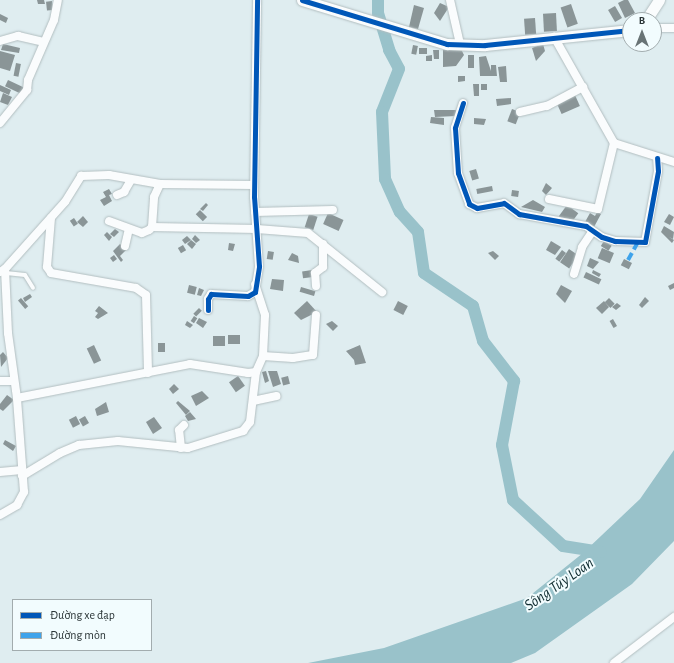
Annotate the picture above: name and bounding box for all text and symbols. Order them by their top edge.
north arrow [622,12,662,52]
text: B [639,15,645,26]
water label: Sông Túy Loan [521,553,597,615]
legend [12,599,152,651]
text: Đường xe đạp [50,609,115,621]
text: Đường mòn [50,629,106,641]

